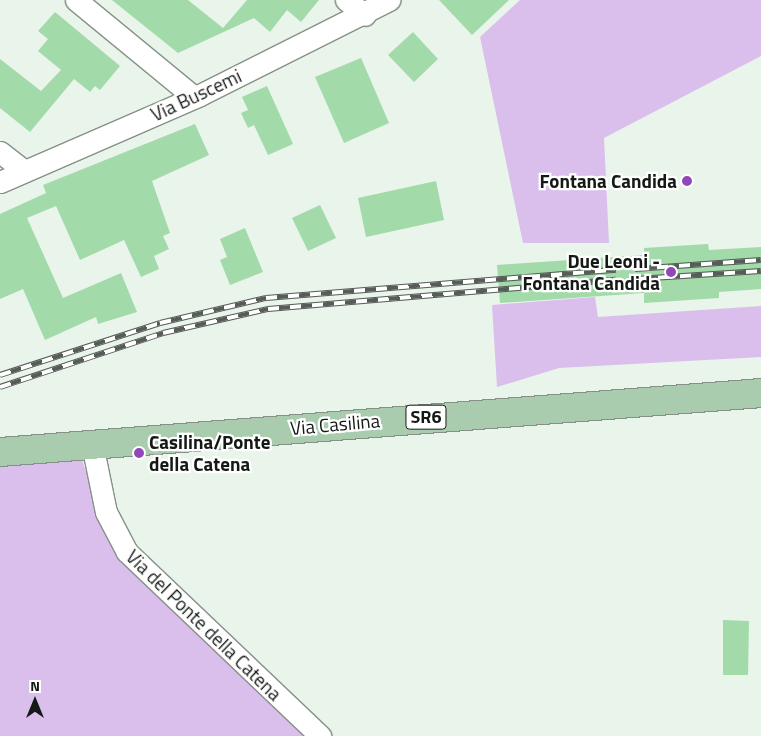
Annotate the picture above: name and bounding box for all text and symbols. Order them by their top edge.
street label: Via Buscemi [147,64,245,126]
place label: Fontana Candida [540,170,677,192]
marker: Fontana Candida [681,175,693,187]
place label: Due Leoni - Fontana Candida [523,250,660,294]
marker: Due Leoni - Fontana Candida [664,265,678,279]
road number: SR6 [405,402,447,432]
street label: Via Casilina [289,409,381,439]
place label: Casilina/Ponte della Catena [149,431,270,475]
marker: Casilina/Ponte della Catena [133,447,145,459]
street label: Via del Ponte della Catena [122,545,286,705]
text: N [30,675,40,696]
north arrow [10,676,60,726]

